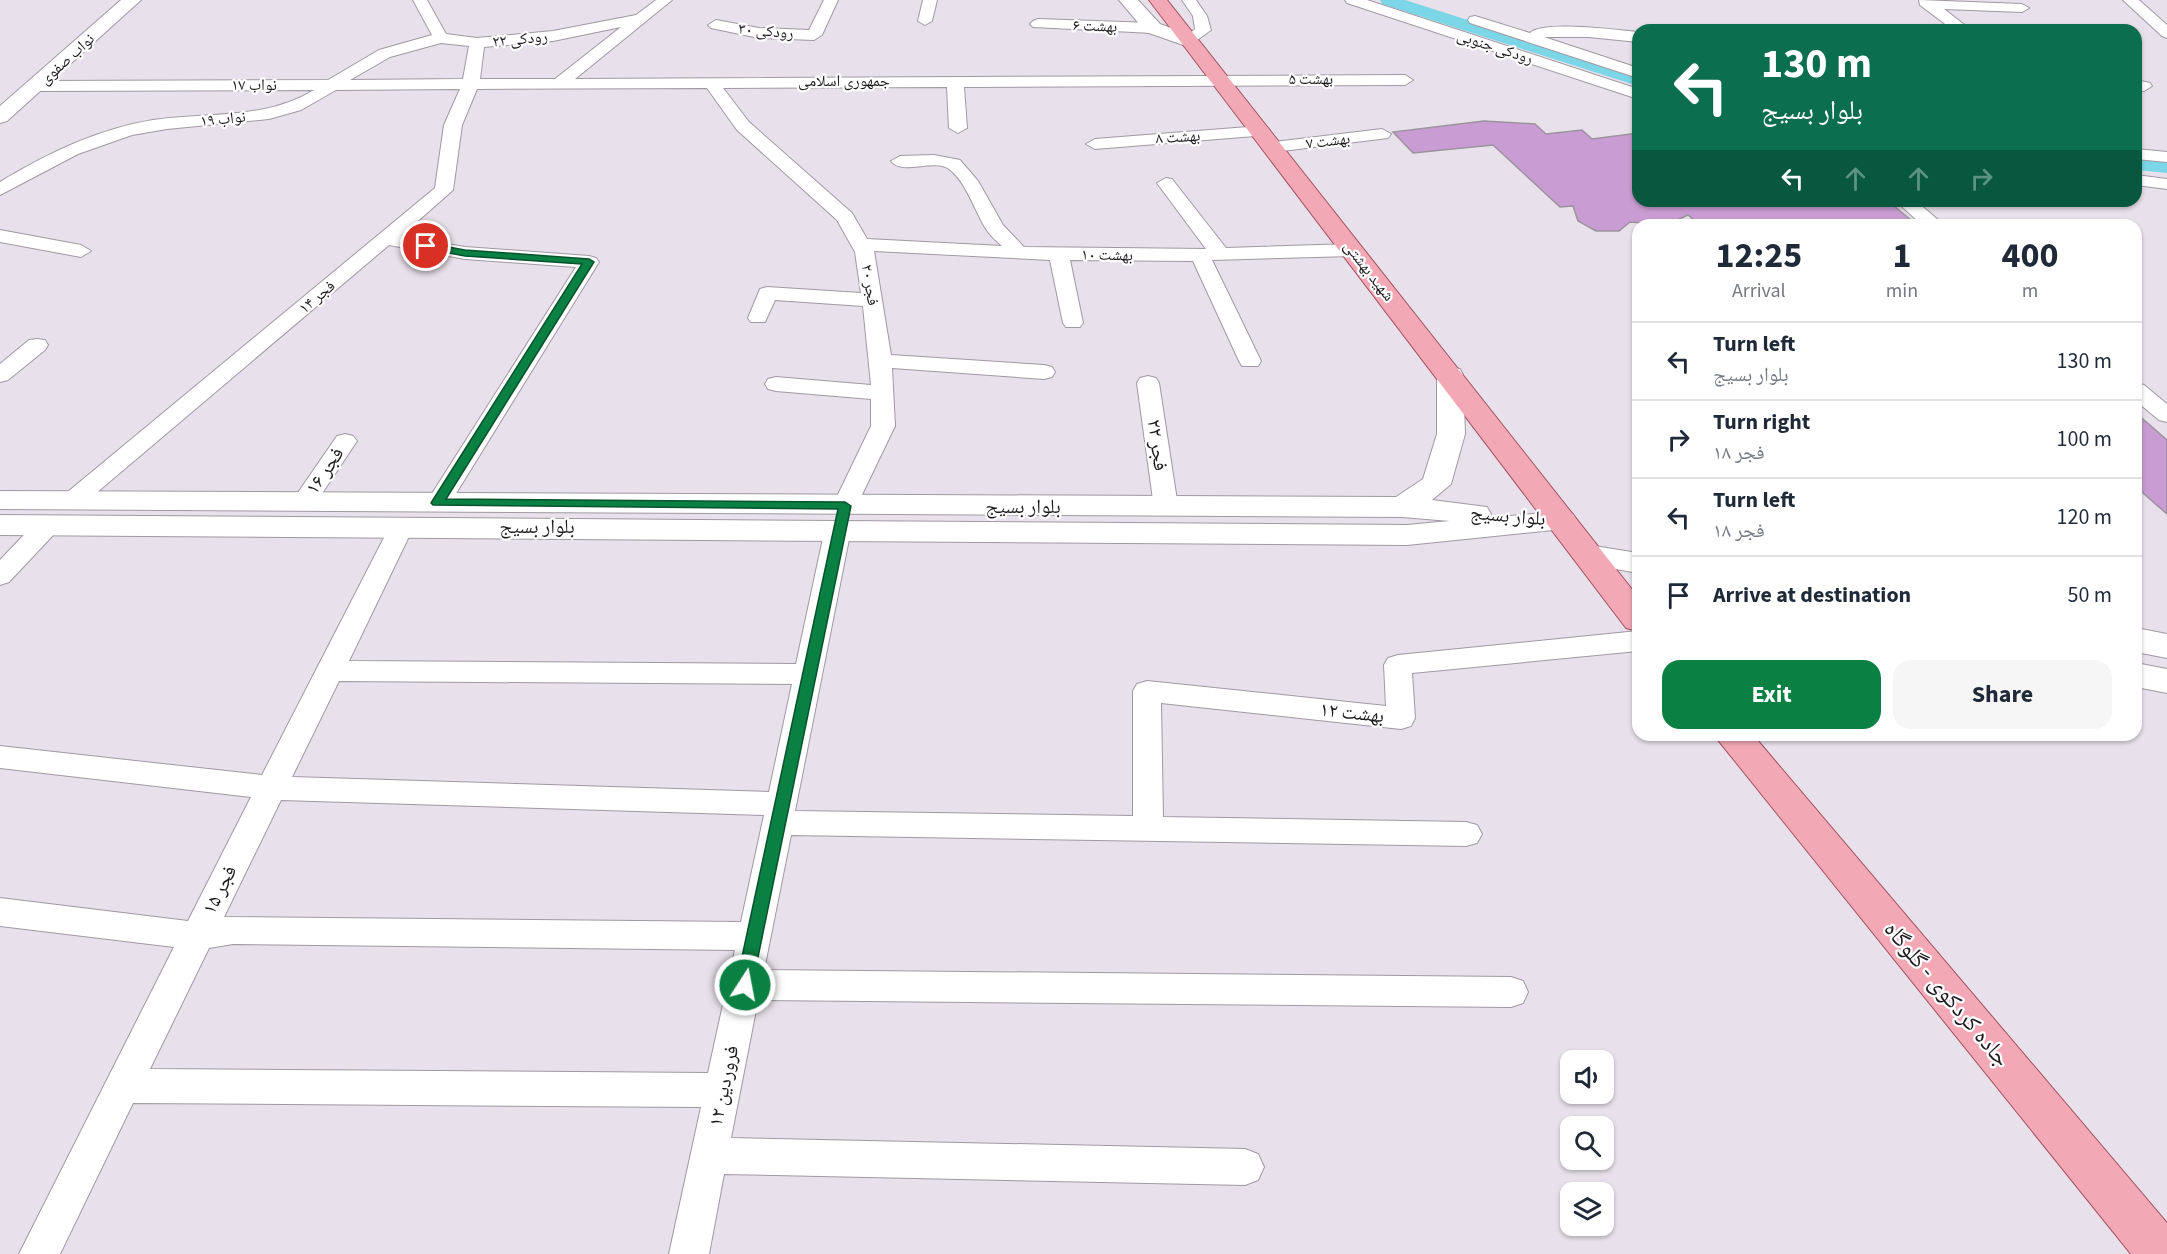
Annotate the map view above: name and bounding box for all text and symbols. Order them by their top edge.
street label: بهشت ۶ [1072,14,1118,38]
street label: رودکی ۳۰ [737,18,795,44]
street label: رودکی جنوبی [1454,24,1536,70]
street label: رودکی ۲۲ [491,25,549,53]
street label: نواب صفوی [35,28,99,90]
text: 130 m [1761,34,1872,94]
icon: left [1662,48,1740,126]
street label: بهشت ۵ [1289,68,1333,90]
street label: جمهوری اسلامی [798,70,890,92]
street label: نواب ۱۷ [231,74,277,96]
text: بلوار بسیج [1761,91,1863,130]
street label: نواب ۱۹ [199,106,247,132]
street label: بهشت ۸ [1155,124,1201,150]
street label: بهشت ۷ [1305,127,1351,155]
icon: left [1776,162,1809,195]
icon: ahead [1839,162,1872,195]
icon: ahead [1902,162,1935,195]
icon: right [1965,162,1998,195]
pin [400,220,451,271]
icon: arrive [409,229,442,262]
text: 12:25 [1715,230,1802,281]
text: 1 [1892,230,1911,281]
text: 400 [2002,230,2059,281]
street label: شهید بهشتی [1338,236,1400,306]
street label: بهشت ۱۰ [1081,244,1133,266]
street label: فجر ۲۰ [856,263,884,307]
street label: فجر ۱۴ [294,275,340,319]
text: Arrival [1732,277,1786,305]
text: min [1886,277,1918,305]
text: m [2022,277,2038,305]
text: Turn left [1713,328,1795,360]
icon: left [1662,345,1695,378]
text: 130 m [2057,345,2112,377]
text: بلوار بسیج [1713,361,1789,389]
text: Turn right [1713,406,1810,438]
street label: فجر ۲۲ [1140,417,1174,473]
icon: right [1662,423,1695,456]
text: 100 m [2057,423,2112,455]
text: فجر ۱۸ [1713,439,1765,467]
street label: فجر ۱۶ [299,442,351,500]
text: Turn left [1713,484,1795,516]
street label: بلوار بسیج [985,493,1061,521]
street label: بلوار بسیج [1469,499,1547,533]
icon: left [1662,501,1695,534]
text: 120 m [2057,501,2112,533]
street label: بلوار بسیج [499,513,575,541]
text: فجر ۱۸ [1713,517,1765,545]
icon: arrive [1662,579,1695,612]
text: Arrive at destination [1713,579,1911,611]
text: 50 m [2067,579,2112,611]
button: Exit [1662,660,1881,729]
button: Share [1893,660,2112,729]
street label: بهشت ۱۲ [1318,696,1386,730]
street label: فجر ۱۵ [196,861,244,919]
street label: جاده کردکوی - گلوگاه [1875,913,2019,1075]
position arrow [713,953,777,1017]
street label: ۱۲ فروردین [702,1043,746,1129]
map controls [1560,1050,1614,1236]
button: sound [1560,1050,1614,1104]
button: search [1560,1116,1614,1170]
button: layers [1560,1182,1614,1236]

